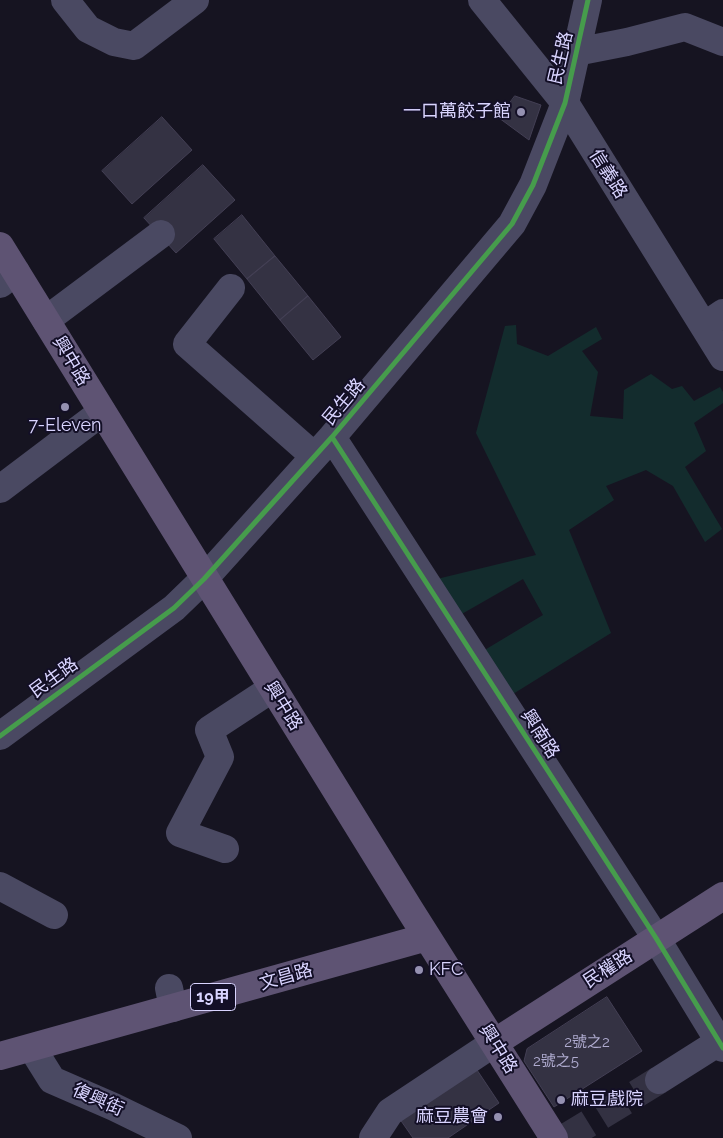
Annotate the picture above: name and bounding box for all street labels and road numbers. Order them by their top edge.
street label: 民生路 [544,29,578,87]
street label: 信義路 [585,145,631,203]
street label: 興中路 [48,332,94,390]
street label: 民生路 [318,374,370,430]
street label: 民生路 [26,653,82,703]
street label: 興中路 [260,677,306,735]
street label: 興南路 [516,705,564,763]
street label: 民權路 [579,945,637,993]
street label: 文昌路 [257,959,315,995]
road number: 19甲 [190,984,236,1010]
street label: 興中路 [475,1020,521,1078]
street label: 復興街 [69,1079,127,1121]

